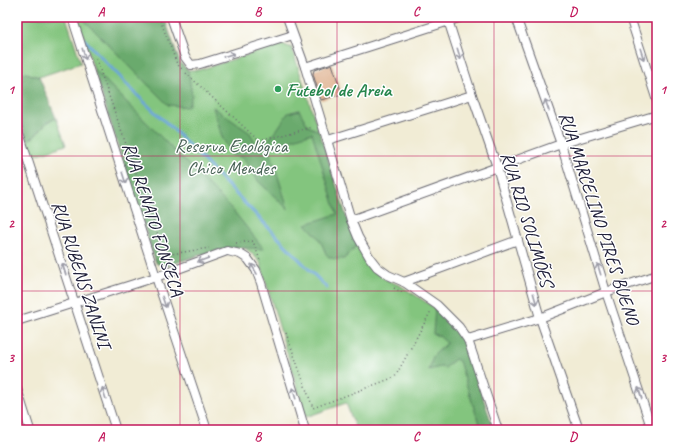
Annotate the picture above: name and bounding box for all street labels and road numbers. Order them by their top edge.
street label: RUA MARCELINO PIRES BUENO [553,109,645,329]
street label: RUA RENATO FONSECA [117,139,189,300]
street label: RUA RIO SOLIMÕES [495,149,560,293]
street label: RUA RUBENS ZANINI [46,198,117,355]

